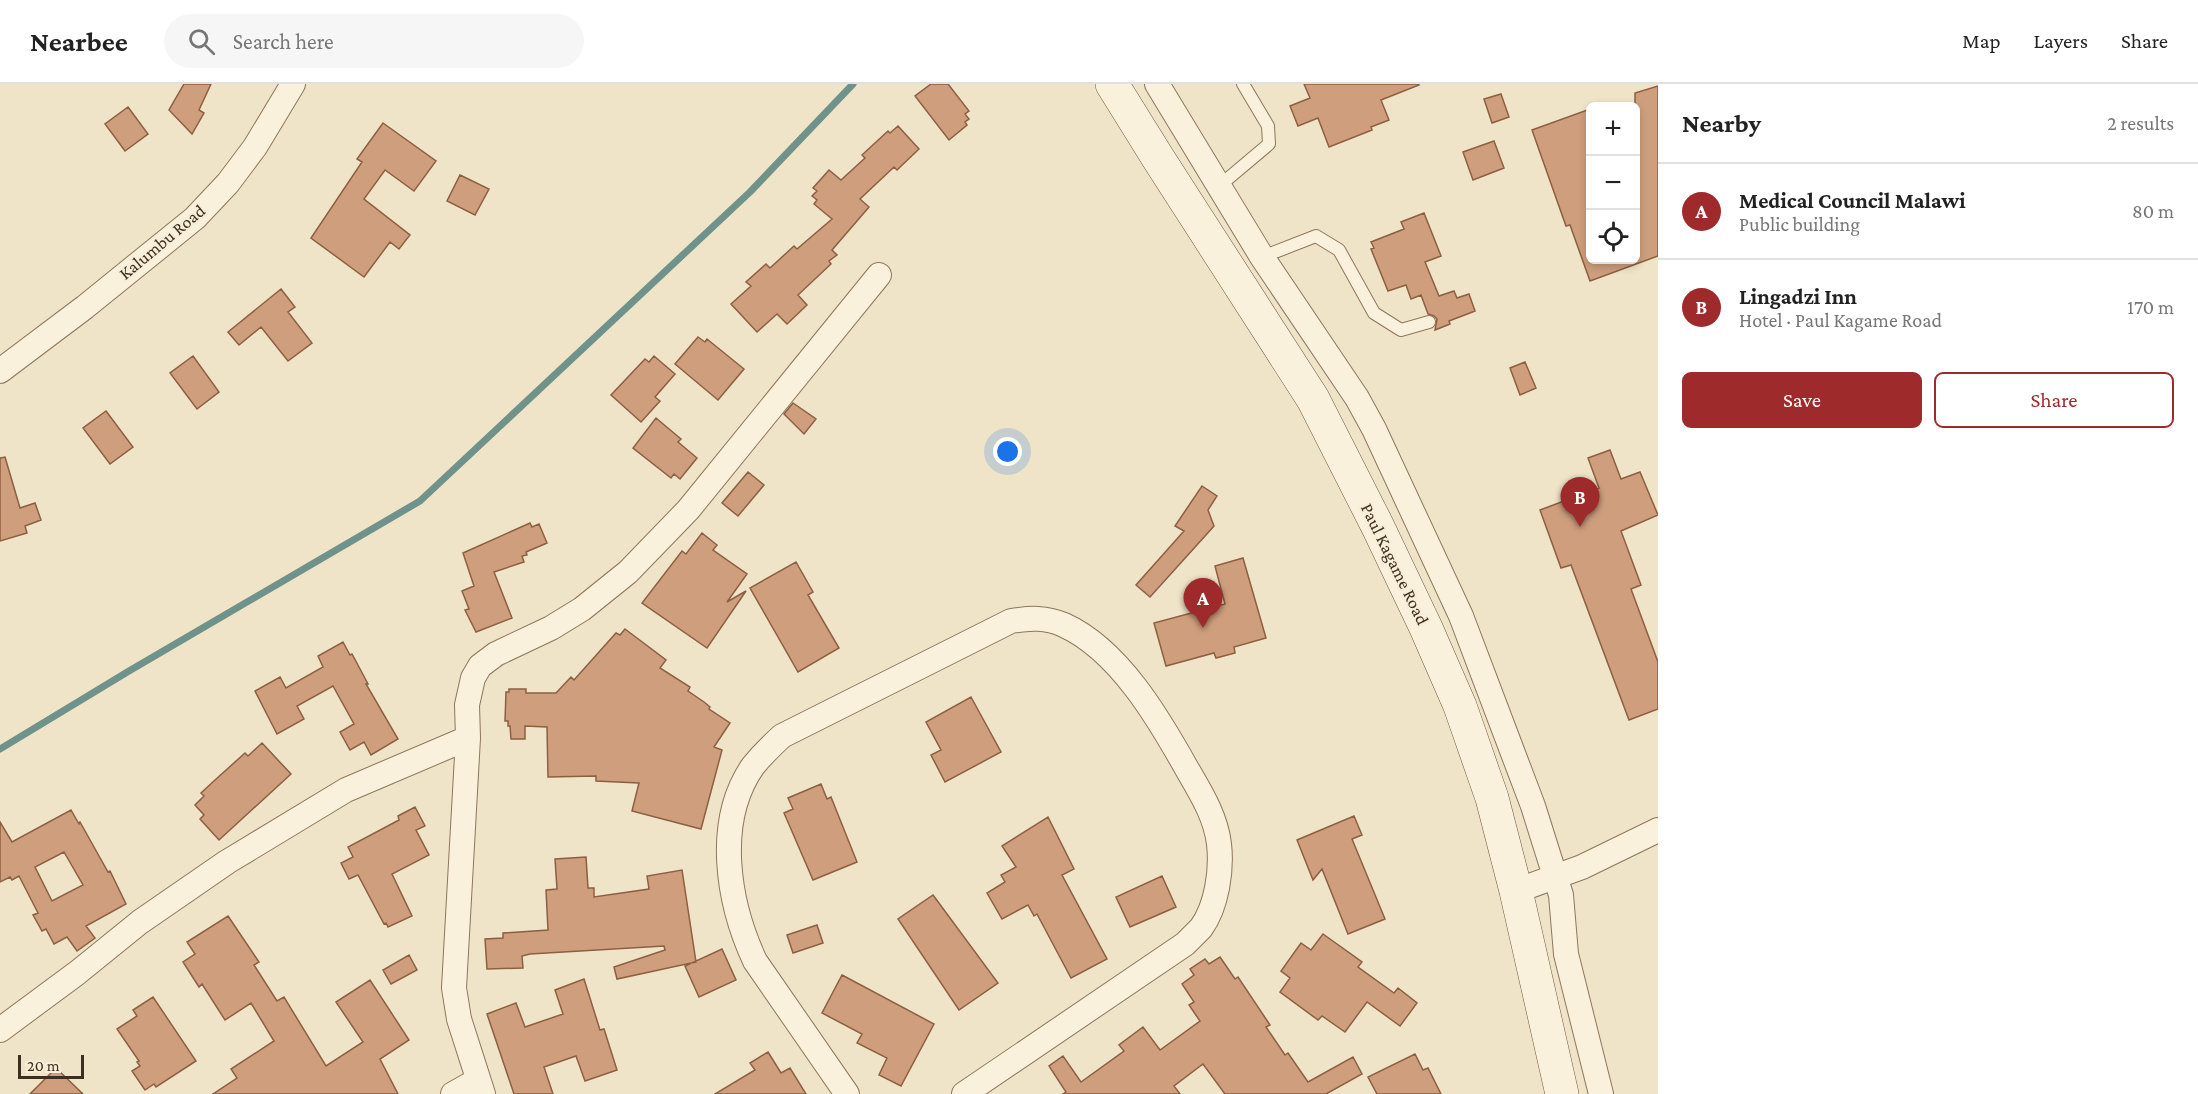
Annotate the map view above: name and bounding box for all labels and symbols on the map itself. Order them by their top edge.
street label: Kalumbu Road [115,200,209,284]
your location [993,437,1022,466]
pin: B [1560,478,1600,527]
street label: Paul Kagame Road [1357,500,1433,628]
pin: A [1184,578,1222,628]
scale bar [18,1052,84,1080]

